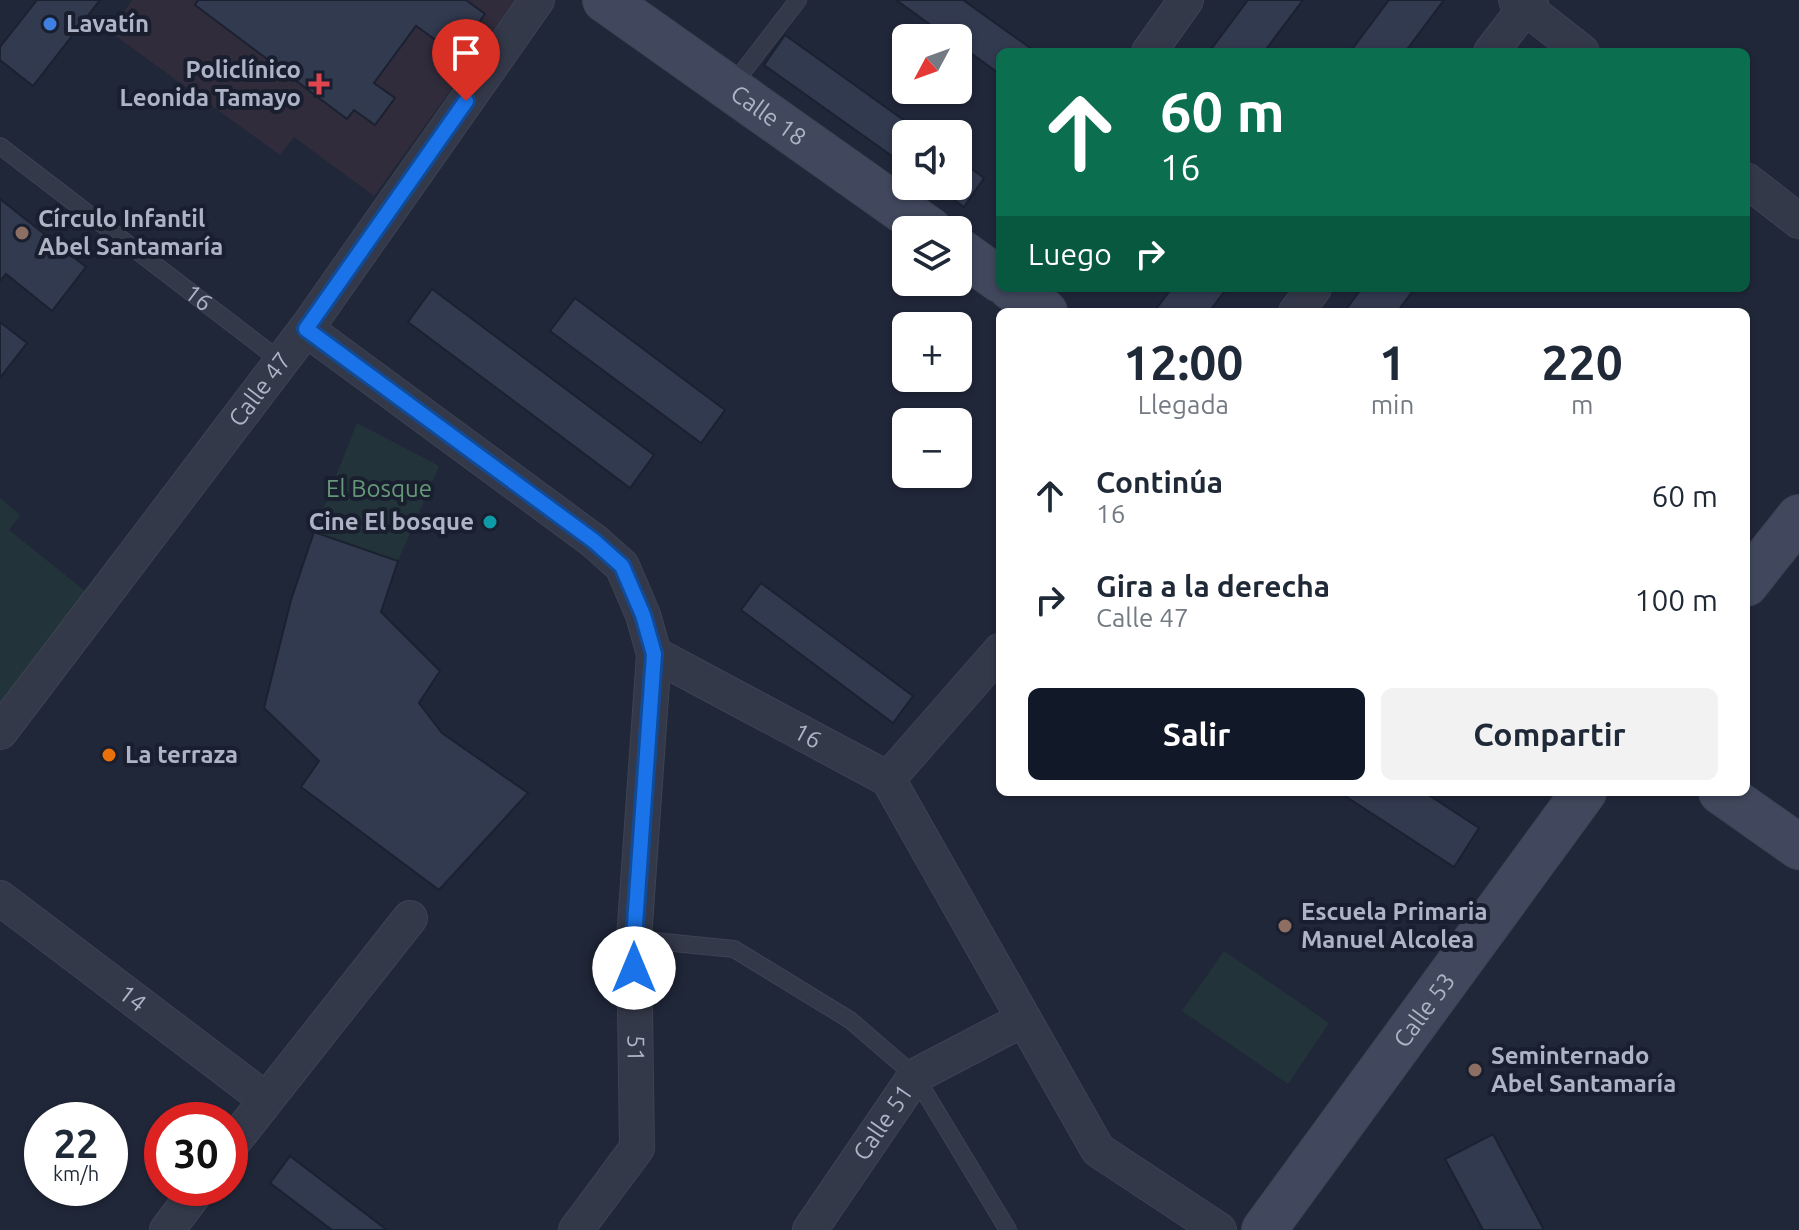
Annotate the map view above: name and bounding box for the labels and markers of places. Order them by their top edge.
place label: Lavatín [66,10,149,37]
marker: Lavatín [41,15,59,33]
pin [432,19,500,101]
place label: Policlínico Leonida Tamayo [119,56,301,111]
marker: Policlínico Leonida Tamayo [308,73,330,95]
place label: Círculo Infantil Abel Santamaría [38,205,223,260]
marker: Círculo Infantil Abel Santamaría [13,224,31,242]
place label: Cine El bosque [309,508,474,535]
marker: Cine El bosque [481,513,499,531]
place label: La terraza [125,741,238,768]
marker: La terraza [100,746,118,764]
place label: Escuela Primaria Manuel Alcolea [1301,898,1488,953]
marker: Escuela Primaria Manuel Alcolea [1276,917,1294,935]
place label: Seminternado Abel Santamaría [1491,1042,1676,1097]
marker: Seminternado Abel Santamaría [1466,1061,1484,1079]

